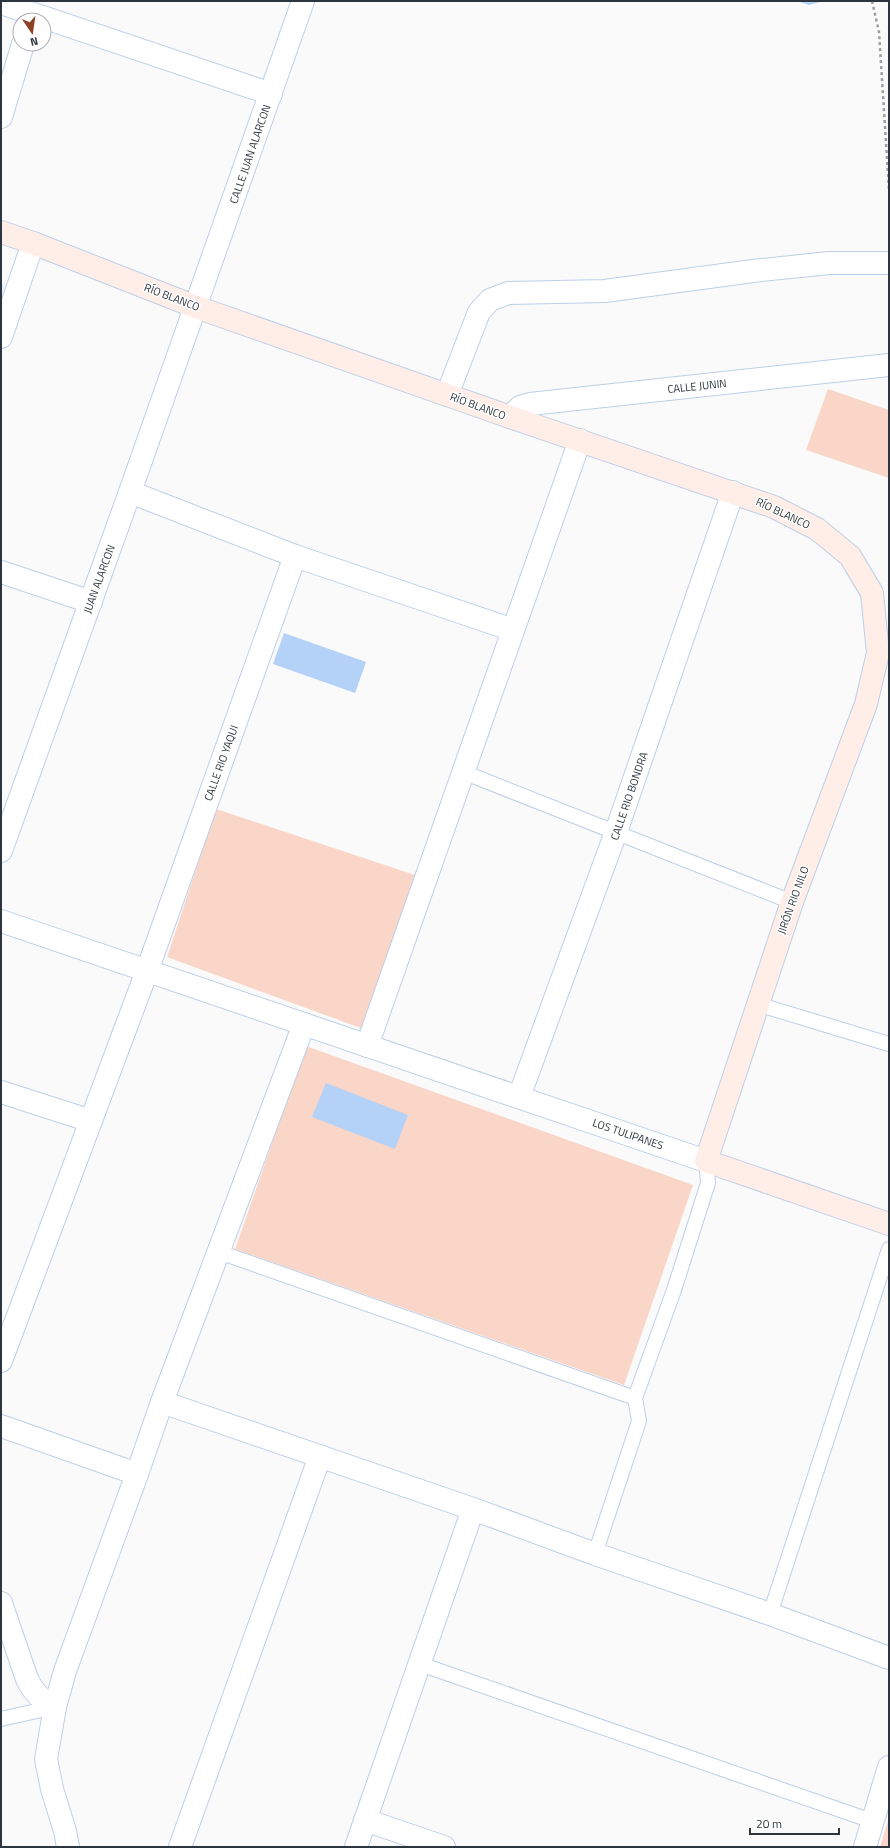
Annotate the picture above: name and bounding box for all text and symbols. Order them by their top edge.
north arrow [12,12,52,52]
text: N [29,33,40,50]
street label: CALLE JUAN ALARCON [226,102,274,206]
street label: RÍO BLANCO [142,279,202,315]
street label: CALLE JUNIN [667,375,727,397]
street label: RÍO BLANCO [448,389,508,423]
street label: RÍO BLANCO [753,493,813,533]
street label: JUAN ALARCON [79,542,119,616]
street label: CALLE RIO YAQUI [200,723,242,803]
street label: CALLE RIO BONDRA [606,749,652,842]
street label: JIRÓN RIO NILO [773,864,813,936]
street label: LOS TULIPANES [591,1114,665,1154]
scale bar [750,1810,839,1836]
text: 20 m [756,1814,782,1833]

